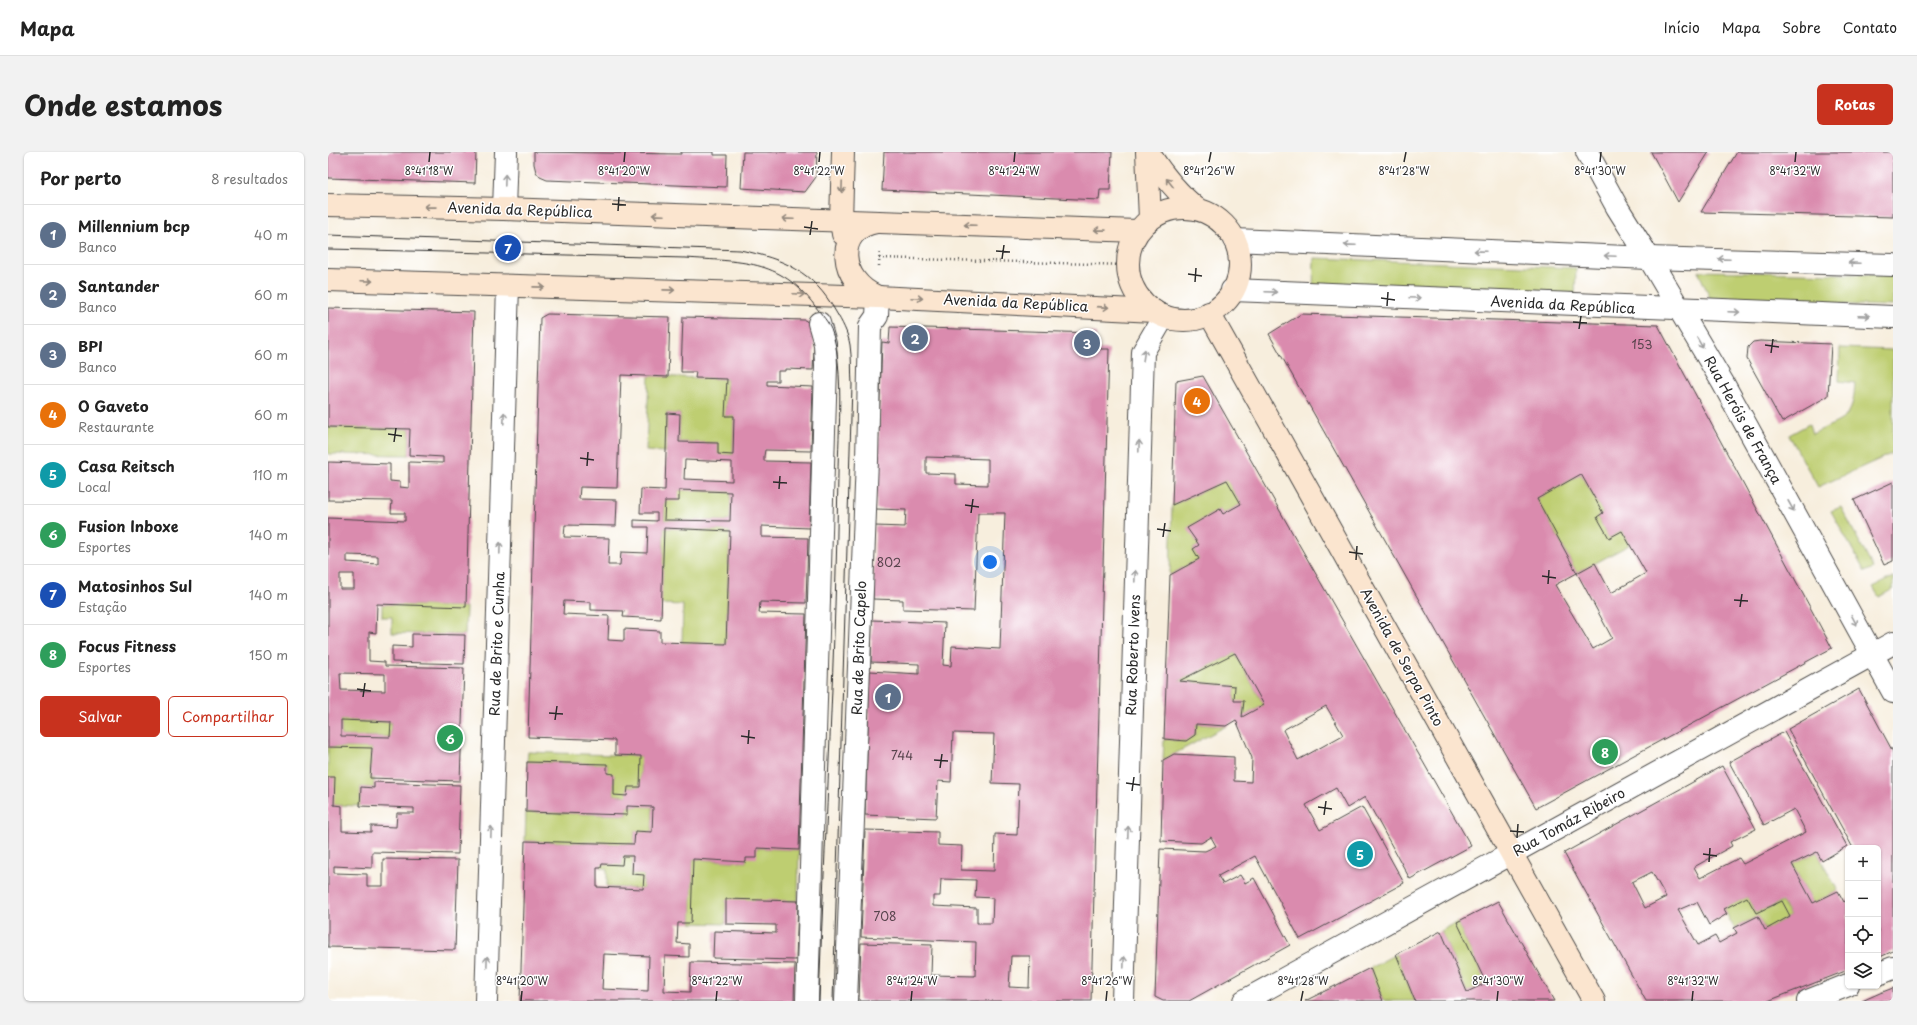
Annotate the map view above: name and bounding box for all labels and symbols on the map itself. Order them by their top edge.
text: 8°41'18"W [405,163,454,178]
text: 8°41'20"W [598,163,651,178]
text: 8°41'22"W [793,163,845,178]
text: 8°41'24"W [988,163,1040,178]
text: 8°41'26"W [1183,163,1235,178]
text: 8°41'28"W [1378,163,1430,178]
text: 8°41'30"W [1574,163,1627,178]
text: 8°41'32"W [1769,163,1821,178]
one-way arrow [501,174,509,187]
one-way arrow [1165,178,1174,189]
one-way arrow [839,180,846,193]
street label: Avenida da República [447,196,593,223]
one-way arrow [424,203,437,211]
one-way arrow [652,211,665,218]
one-way arrow [782,216,795,223]
one-way arrow [964,221,977,229]
one-way arrow [1094,226,1107,233]
pin: 7 [495,233,521,263]
one-way arrow [1344,241,1357,249]
one-way arrow [1474,247,1487,254]
one-way arrow [1604,252,1617,260]
one-way arrow [1718,256,1731,263]
one-way arrow [1848,260,1861,267]
one-way arrow [360,277,373,285]
one-way arrow [532,283,545,291]
one-way arrow [662,286,675,294]
street label: Avenida da República [943,288,1089,317]
one-way arrow [1264,288,1277,296]
one-way arrow [792,290,805,298]
street label: Avenida da República [1490,290,1636,319]
one-way arrow [1408,294,1421,302]
one-way arrow [910,295,923,302]
one-way arrow [1096,304,1109,311]
one-way arrow [1727,308,1740,316]
one-way arrow [1857,312,1870,320]
pin: 2 [902,323,928,353]
pin: 3 [1074,328,1100,358]
house number: 153 [1631,335,1653,353]
one-way arrow [1697,337,1705,349]
one-way arrow [1140,349,1148,362]
street label: Rua Heróis de França [1699,352,1788,488]
pin: 4 [1184,386,1210,416]
one-way arrow [500,412,508,425]
one-way arrow [1136,440,1143,453]
one-way arrow [1788,499,1796,511]
one-way arrow [496,542,504,555]
your location [980,552,1000,572]
house number: 802 [877,553,901,571]
one-way arrow [1132,570,1139,583]
street label: Rua de Brito e Cunha [483,571,510,716]
street label: Rua de Brito Capelo [846,580,871,715]
street label: Avenida de Serpa Pinto [1356,584,1449,730]
street label: Rua Roberto Ivens [1120,594,1145,716]
one-way arrow [1850,614,1858,626]
pin: 1 [875,682,901,712]
pin: 6 [437,723,463,753]
pin: 8 [1592,737,1618,767]
house number: 744 [891,746,913,764]
street label: Rua Tomáz Ribeiro [1509,782,1629,861]
one-way arrow [487,826,495,839]
one-way arrow [1124,826,1132,839]
pin: 5 [1347,839,1373,869]
house number: 708 [874,907,896,925]
one-way arrow [483,956,491,969]
one-way arrow [1120,956,1128,969]
text: 8°41'20"W [496,973,549,988]
text: 8°41'22"W [691,973,743,988]
text: 8°41'24"W [886,973,938,988]
text: 8°41'26"W [1081,973,1133,988]
text: 8°41'28"W [1277,973,1329,988]
text: 8°41'30"W [1472,973,1525,988]
text: 8°41'32"W [1667,973,1719,988]

